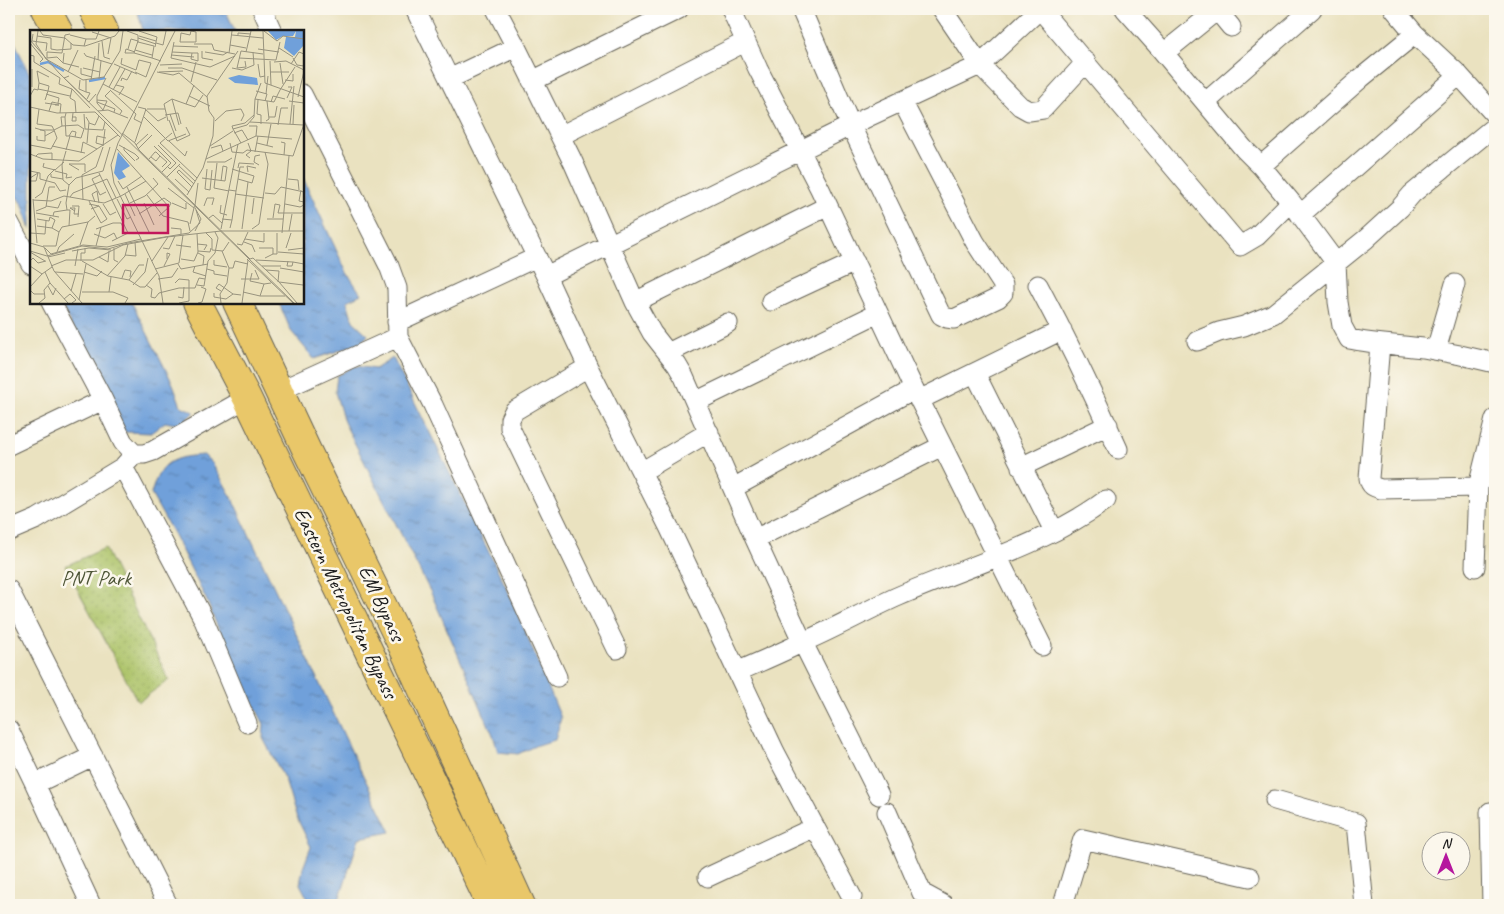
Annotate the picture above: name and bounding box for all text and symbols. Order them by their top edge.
inset map [30,30,304,304]
street label: Eastern Metropolitan Bypass [288,503,404,704]
street label: EM Bypass [353,561,412,647]
park label: PNT Park [61,565,132,591]
north arrow [1422,832,1472,882]
text: N [1442,835,1453,852]

